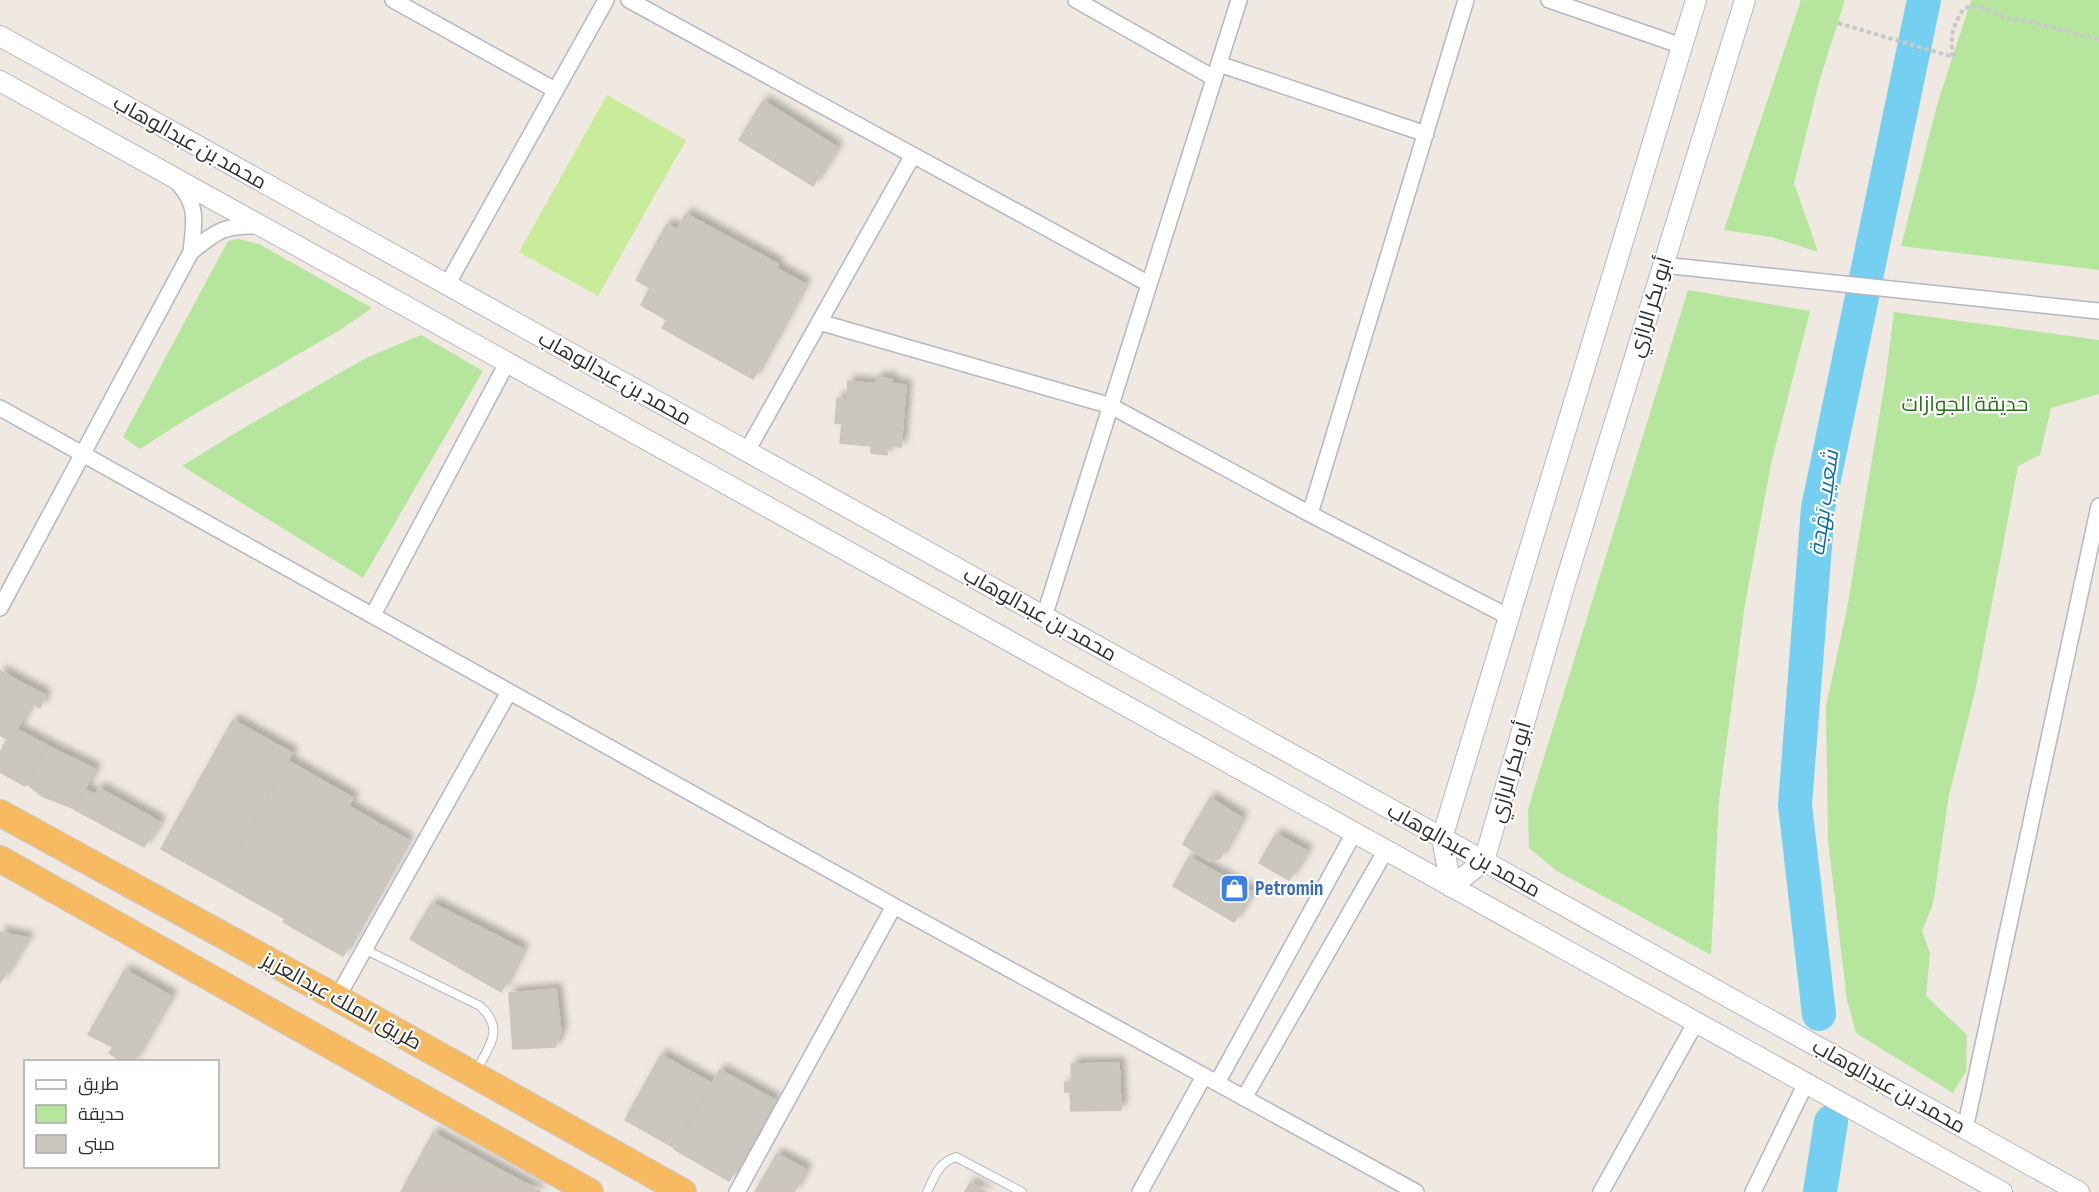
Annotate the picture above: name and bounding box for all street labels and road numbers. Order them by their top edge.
street label: محمد بن عبدالوهاب [109,90,271,195]
street label: أبو بكر الرازي [1622,254,1680,361]
street label: محمد بن عبدالوهاب [534,326,696,431]
street label: محمد بن عبدالوهاب [959,562,1121,667]
street label: أبو بكر الرازي [1483,719,1540,826]
street label: محمد بن عبدالوهاب [1383,798,1545,903]
street label: طريق الملك عبدالعزيز [257,947,426,1056]
street label: محمد بن عبدالوهاب [1808,1034,1970,1139]

